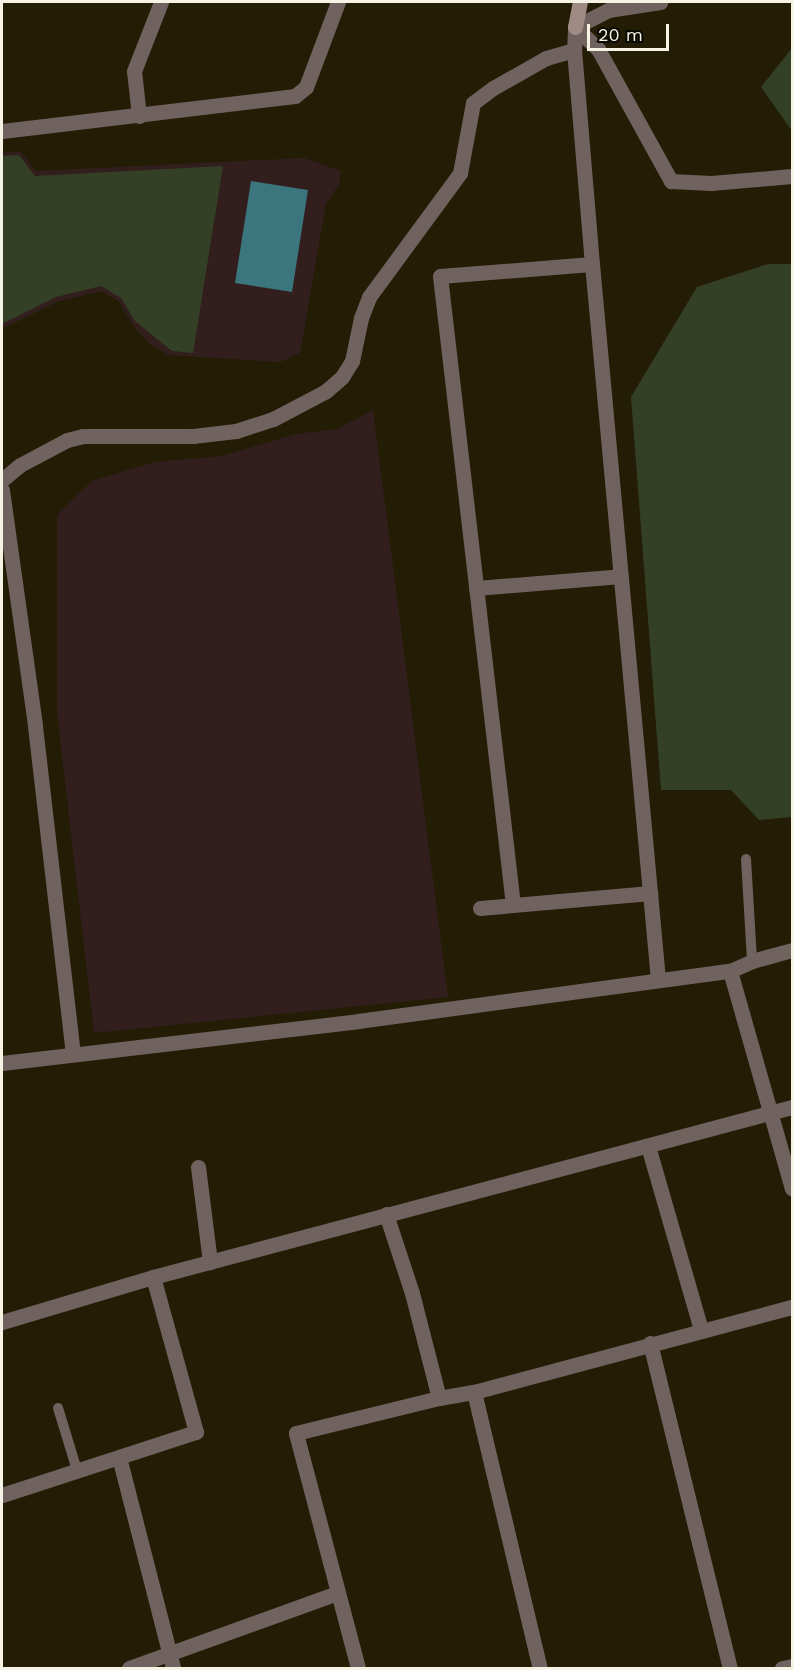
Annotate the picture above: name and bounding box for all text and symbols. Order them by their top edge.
scale bar [590,12,672,50]
text: 20 m [598,24,643,45]

